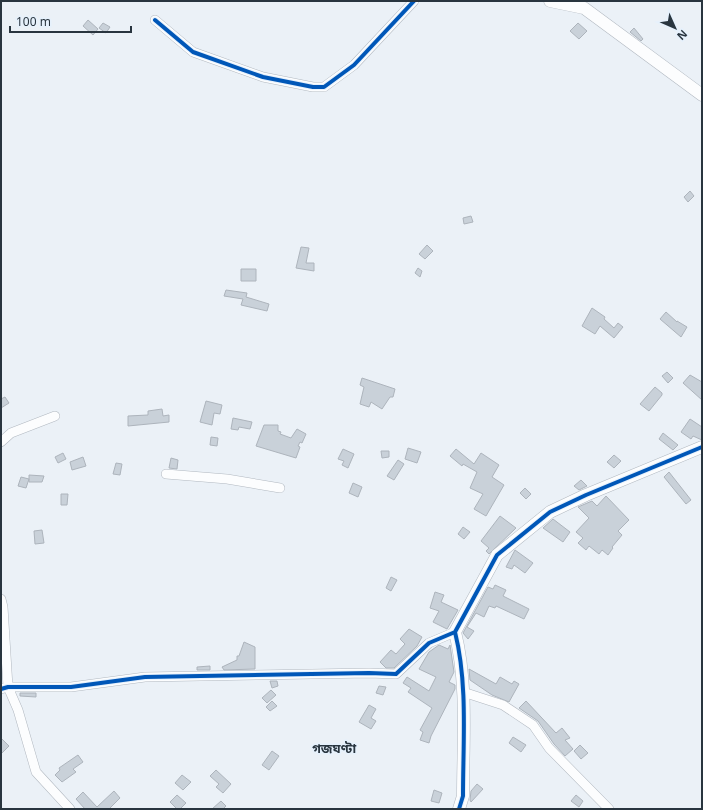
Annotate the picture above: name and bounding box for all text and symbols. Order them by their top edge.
scale bar [10,8,131,34]
north arrow [655,8,695,48]
text: 100 m [16,13,51,30]
text: N [674,27,691,44]
district label: গজঘণ্টা [312,739,356,757]

